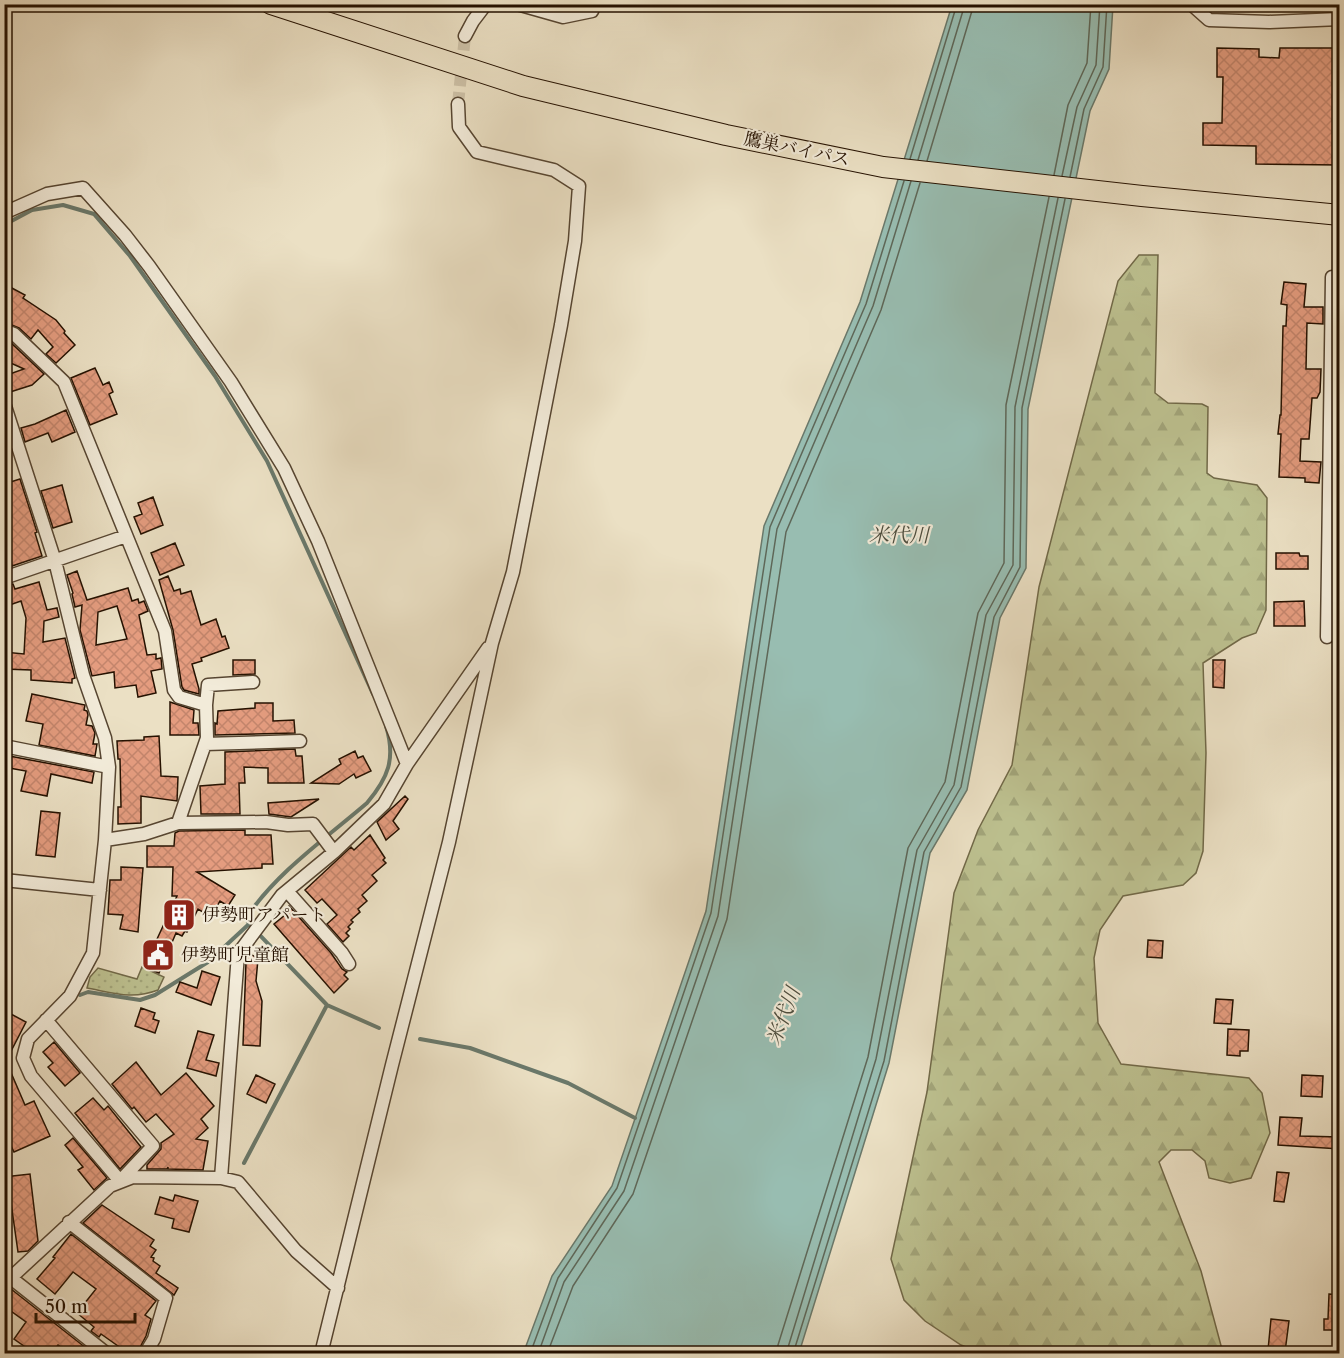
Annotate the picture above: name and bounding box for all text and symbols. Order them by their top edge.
street label: 鷹巣バイパス [742,127,852,171]
water label: 米代川 [869,523,931,547]
building icon: 伊勢町アパート [161,897,197,933]
place label: 伊勢町アパート [202,904,327,926]
public building icon: 伊勢町児童館 [140,937,176,973]
place label: 伊勢町児童館 [181,944,289,966]
water label: 米代川 [761,982,806,1048]
scale bar [36,1286,135,1324]
text: 50 m [45,1296,88,1318]

